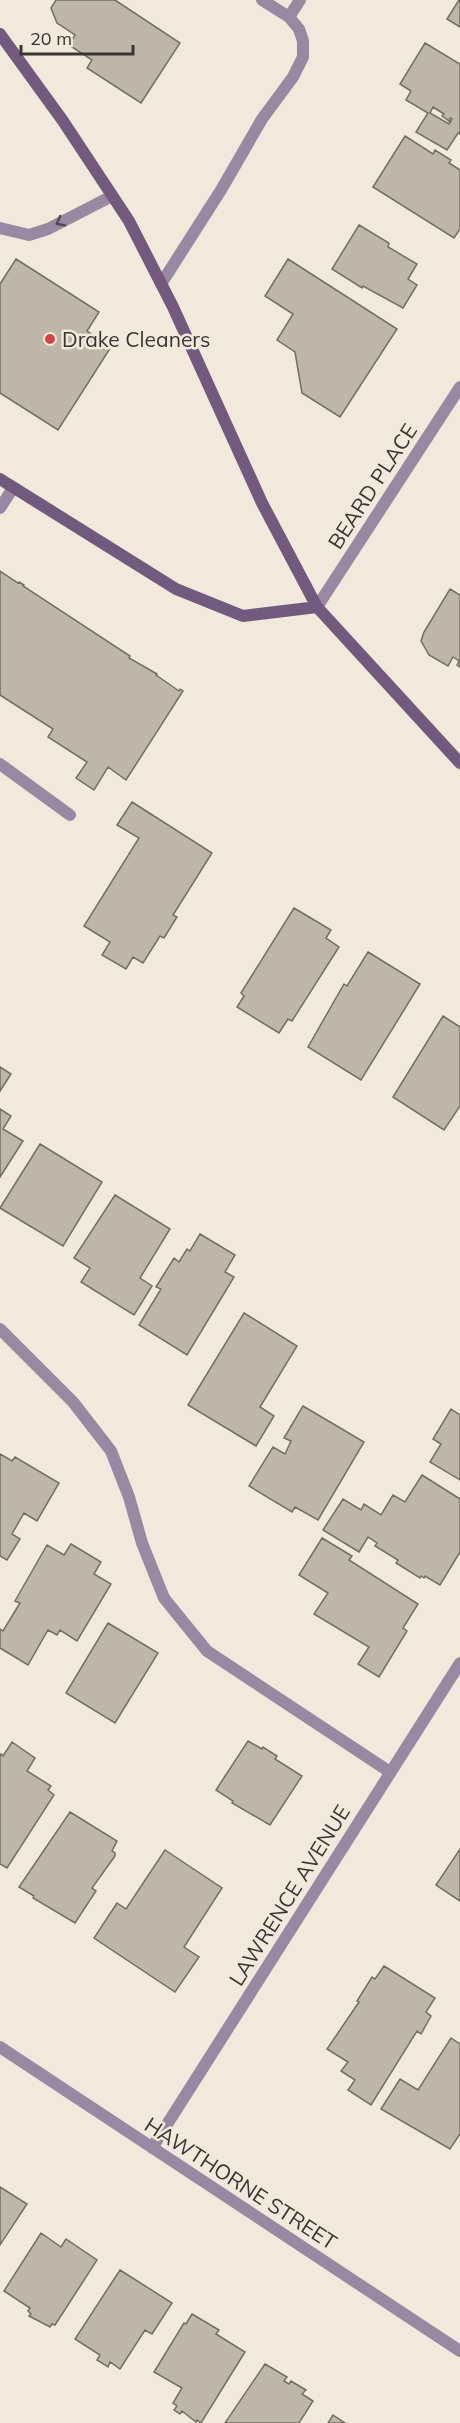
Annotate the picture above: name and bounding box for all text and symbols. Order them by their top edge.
scale bar [21,18,134,56]
text: 20 m [30,27,72,50]
one-way arrow [56,215,67,227]
place label: Drake Cleaners [62,326,210,352]
marker: Drake Cleaners [43,332,57,346]
street label: BEARD PLACE [322,419,422,553]
street label: LAWRENCE AVENUE [223,1800,355,1990]
street label: HAWTHORNE STREET [140,2111,342,2255]

